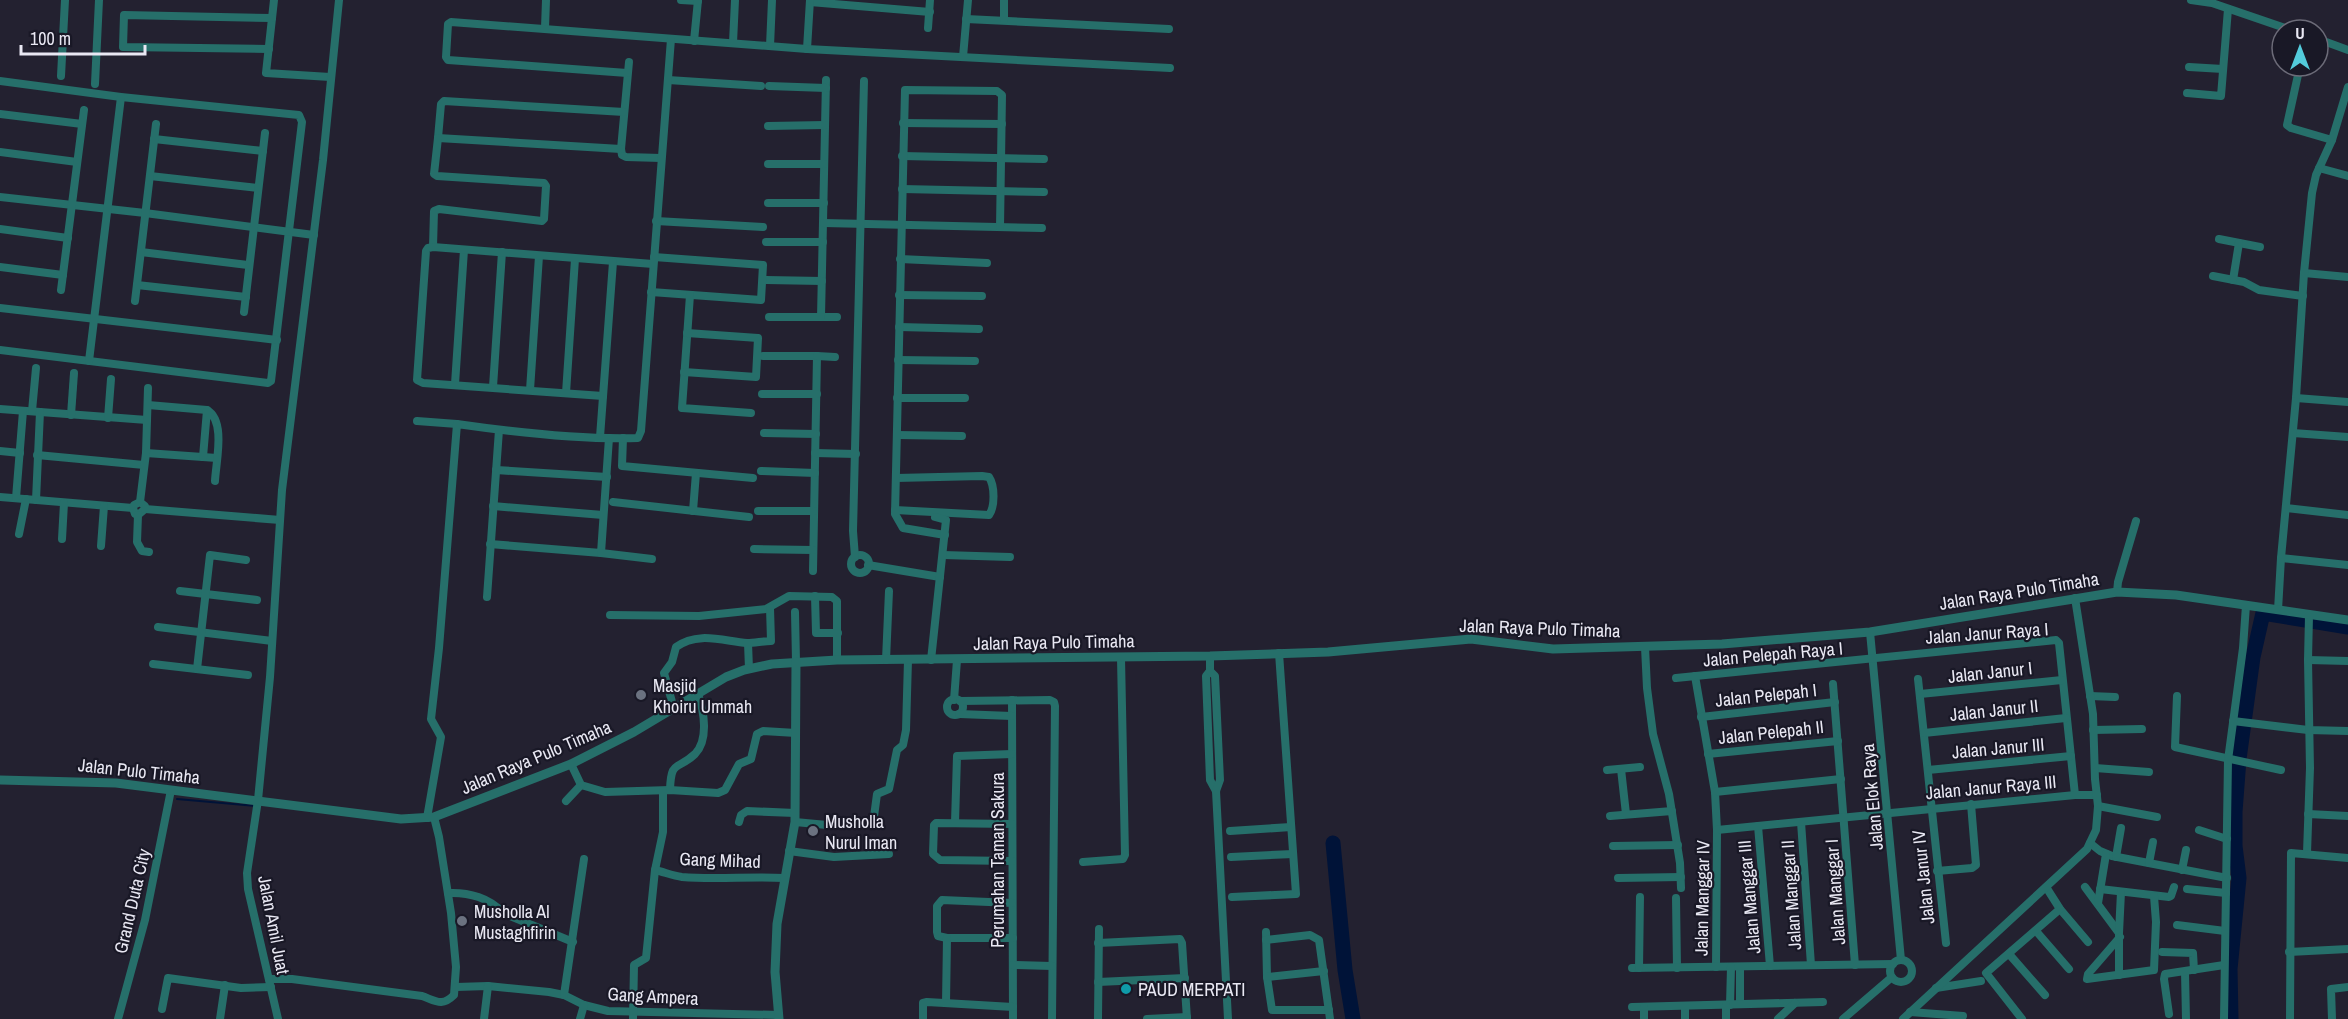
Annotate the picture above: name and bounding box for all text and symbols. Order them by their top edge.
scale bar [21,18,146,56]
north arrow [2270,18,2330,78]
text: U [2295,22,2305,44]
text: 100 m [30,26,71,51]
street label: Jalan Raya Pulo Timaha [1938,566,2100,616]
street label: Jalan Raya Pulo Timaha [1459,613,1621,643]
street label: Jalan Janur Raya I [1925,616,2049,650]
street label: Jalan Raya Pulo Timaha [973,628,1135,656]
street label: Jalan Pelepah Raya I [1702,635,1844,673]
street label: Jalan Janur I [1947,655,2033,689]
place label: Masjid Khoiru Ummah [653,673,752,719]
street label: Jalan Pelepah I [1714,677,1818,713]
marker: Masjid Khoiru Ummah [634,688,648,702]
street label: Jalan Janur II [1949,693,2039,727]
street label: Jalan Raya Pulo Timaha [457,714,615,800]
street label: Jalan Pelepah II [1717,714,1825,750]
street label: Jalan Janur III [1951,732,2045,764]
street label: Jalan Elok Raya [1855,743,1889,851]
street label: Jalan Pulo Timaha [77,752,201,790]
street label: Jalan Janur Raya III [1925,769,2057,805]
street label: Perumahan Taman Sakura [985,772,1010,948]
place label: Musholla Nurul Iman [825,809,897,855]
marker: Musholla Nurul Iman [806,824,820,838]
street label: Jalan Janur IV [1906,829,1940,925]
street label: Jalan Manggar I [1819,838,1851,946]
street label: Jalan Manggar III [1732,839,1766,955]
street label: Jalan Manggar II [1775,839,1807,951]
street label: Jalan Manggar IV [1688,840,1716,956]
street label: Grand Duta City [108,846,156,956]
street label: Gang Mihad [679,846,761,874]
street label: Jalan Amil Juat [252,873,296,977]
place label: Musholla Al Mustaghfirin [474,899,556,945]
marker: Musholla Al Mustaghfirin [455,914,469,928]
place label: PAUD MERPATI [1138,977,1245,1002]
street label: Gang Ampera [607,981,699,1011]
marker: PAUD MERPATI [1119,982,1133,996]

